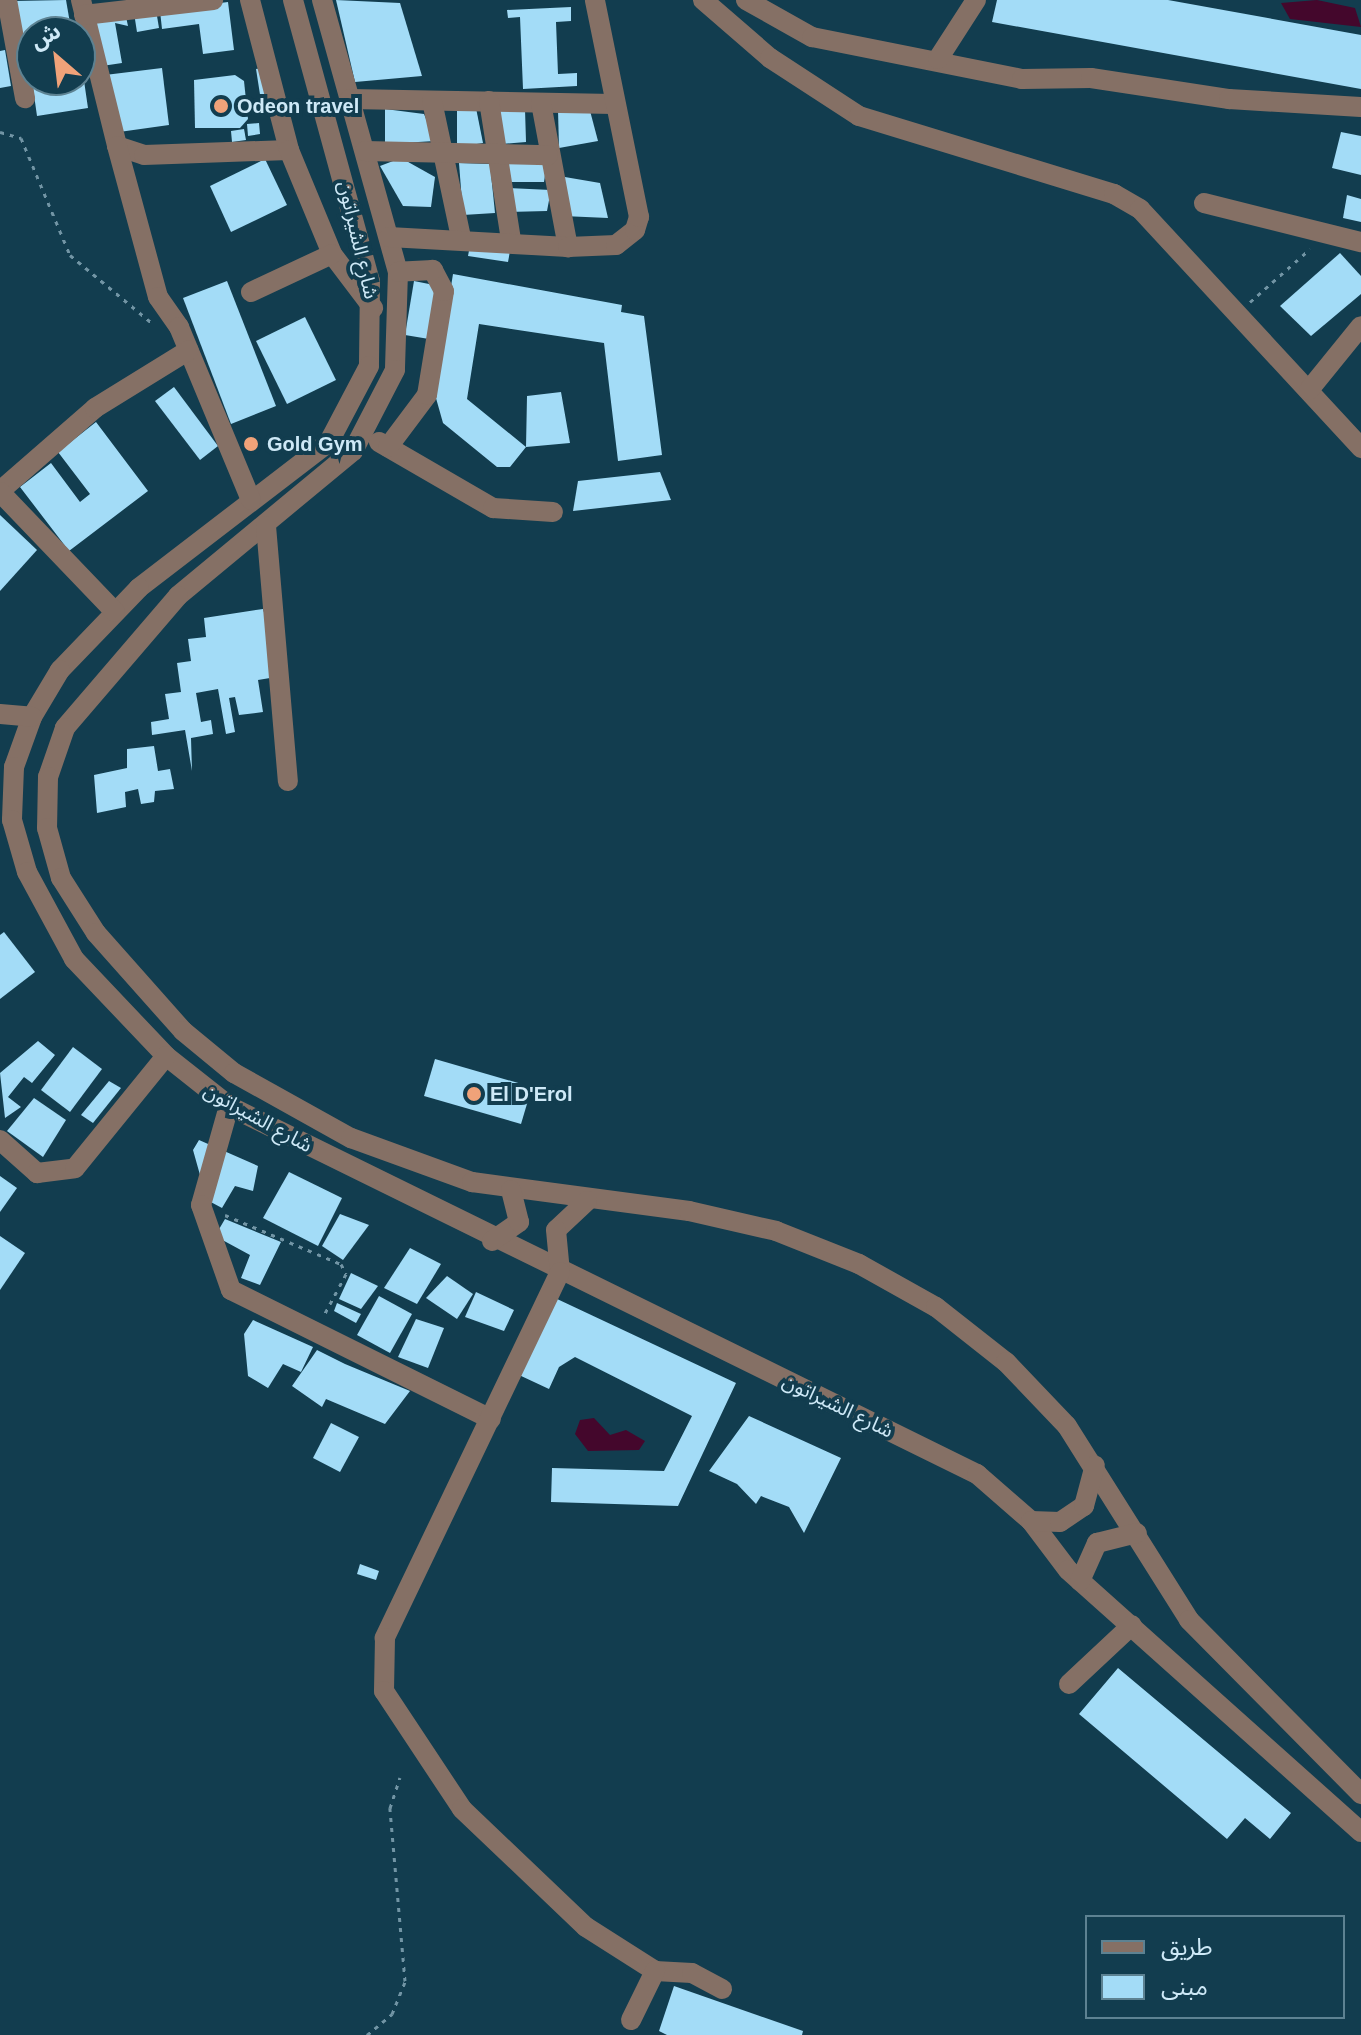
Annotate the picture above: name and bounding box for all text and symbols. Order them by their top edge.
north arrow [16,16,96,96]
text: ش [26,18,65,54]
place label: Odeon travel [237,94,359,118]
marker: Odeon travel [212,97,230,115]
street label: شارع الشيراتون [333,179,383,301]
place label: Gold Gym [267,432,363,456]
marker: Gold Gym [242,435,260,453]
street label: شارع الشيراتون [200,1078,316,1158]
place label: El D'Erol [490,1082,573,1106]
marker: El D'Erol [465,1085,483,1103]
street label: شارع الشيراتون [779,1369,897,1443]
legend [1085,1915,1345,2019]
text: طريق [1161,1933,1213,1960]
text: مبنى [1161,1973,1208,2000]

